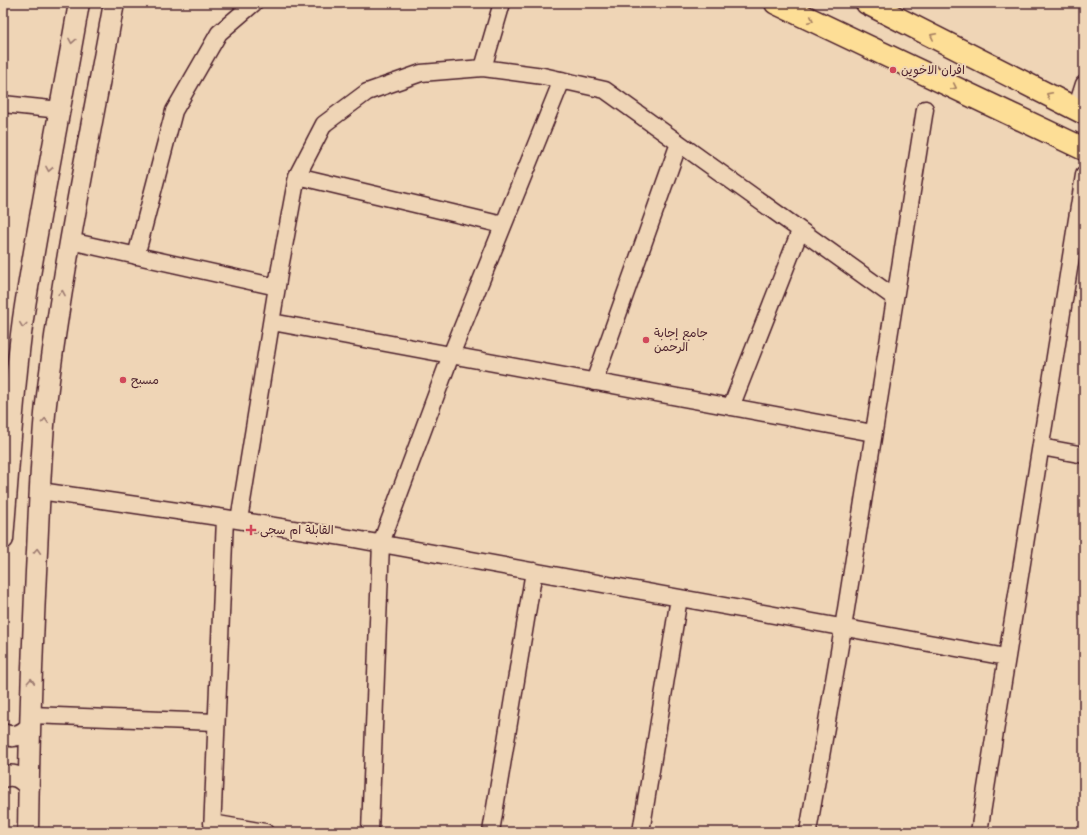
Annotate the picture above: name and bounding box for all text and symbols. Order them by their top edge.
one-way arrow [807,15,815,23]
one-way arrow [930,33,937,41]
one-way arrow [68,38,77,45]
place label: افران الاخوين [901,63,965,78]
marker: افران الاخوين [888,65,898,75]
one-way arrow [950,82,958,90]
one-way arrow [1046,92,1053,100]
one-way arrow [46,166,54,173]
one-way arrow [57,289,66,296]
one-way arrow [19,322,28,328]
place label: جامع إجابة الرحمن [654,326,708,354]
marker: جامع إجابة الرحمن [641,335,651,345]
place label: مسبح [131,373,159,389]
marker: مسبح [118,375,128,385]
one-way arrow [40,418,49,424]
place label: القابلة ام سجى [260,523,334,539]
marker: القابلة ام سجى [245,524,257,536]
one-way arrow [33,548,41,554]
one-way arrow [27,678,36,684]

